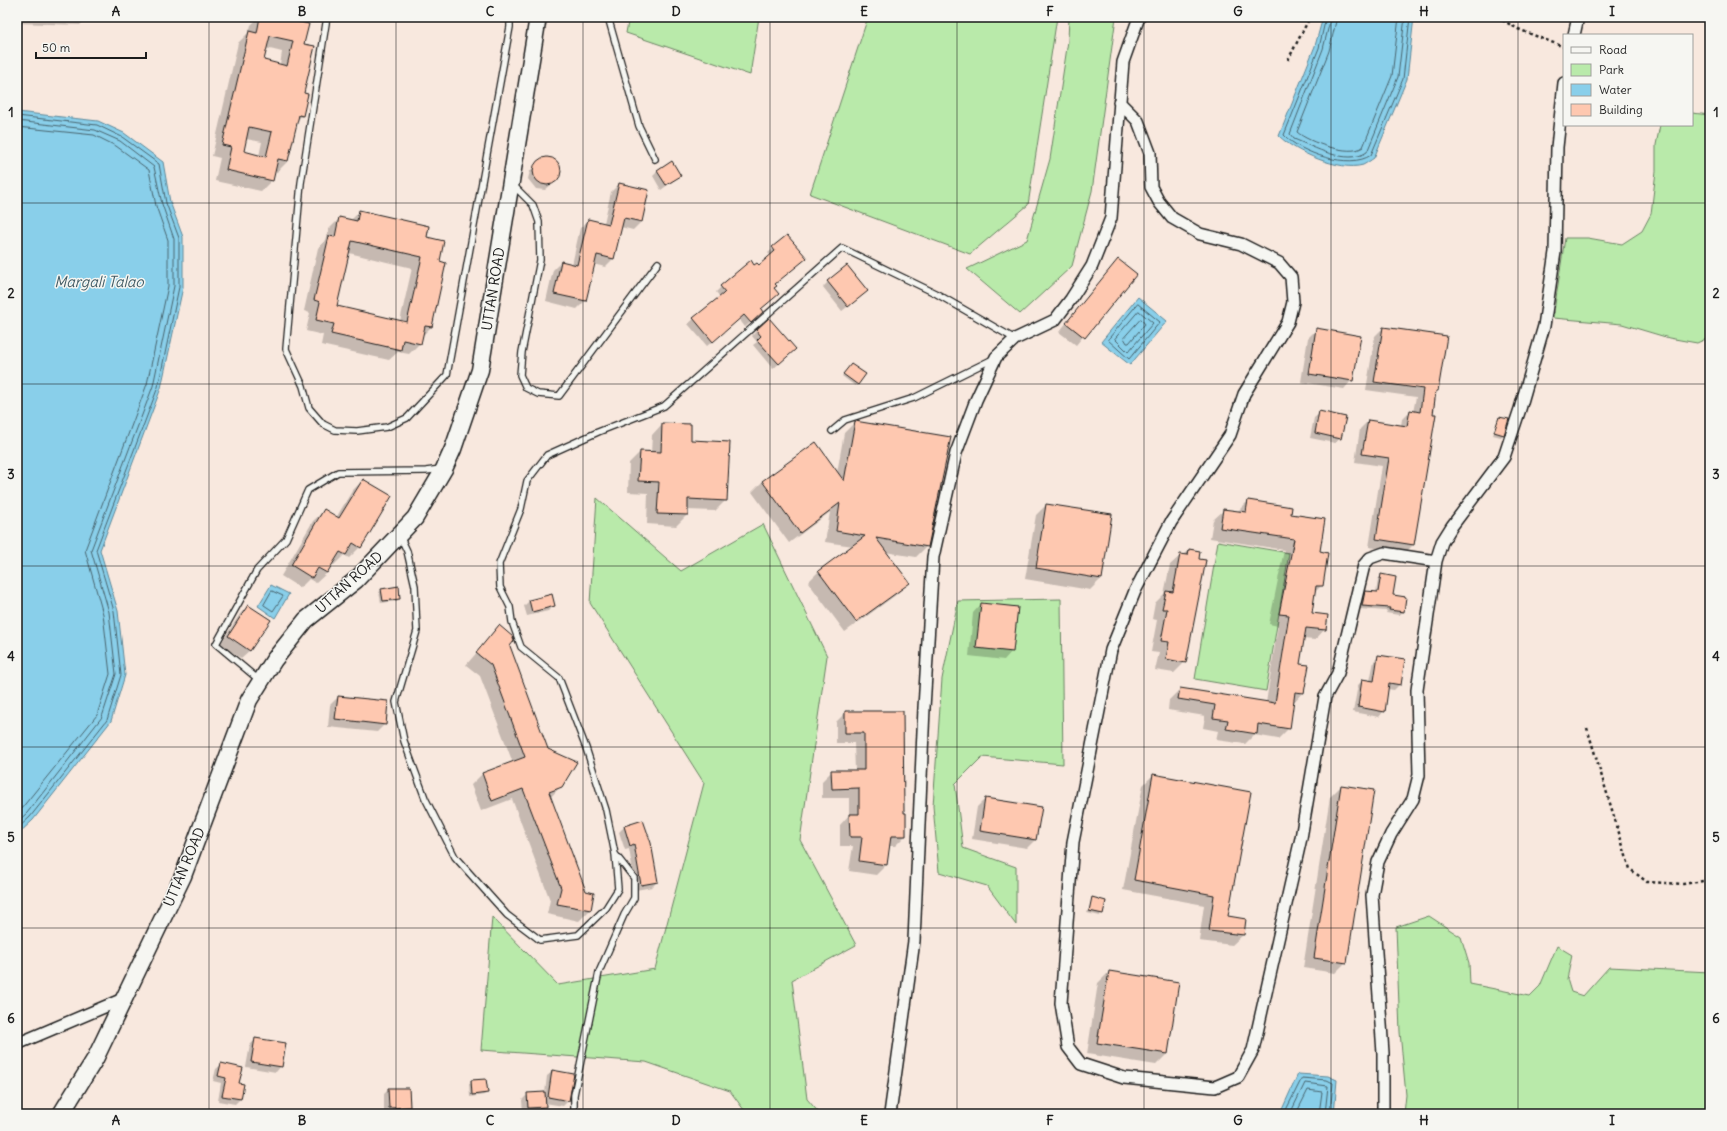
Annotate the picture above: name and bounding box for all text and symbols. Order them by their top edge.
text: A [112,3,121,20]
text: B [298,3,307,20]
text: C [486,3,495,20]
text: D [671,3,681,20]
text: E [860,3,868,20]
text: F [1046,3,1054,20]
text: G [1233,3,1243,20]
text: H [1419,3,1429,20]
text: I [1609,3,1615,20]
scale bar [36,34,146,60]
legend [1563,34,1693,126]
text: 50 m [42,40,71,55]
text: Road [1599,42,1627,57]
text: Park [1599,62,1624,77]
text: Water [1599,82,1632,97]
text: Building [1599,102,1643,117]
text: 1 [8,104,14,121]
text: 1 [1713,104,1719,121]
street label: UTTAN ROAD [478,246,508,332]
water label: Margali Talao [54,272,145,291]
text: 2 [7,285,15,302]
text: 2 [1712,285,1720,302]
text: 3 [7,466,15,483]
text: 3 [1712,466,1720,483]
street label: UTTAN ROAD [312,547,386,617]
text: 4 [7,648,15,665]
text: 4 [1712,648,1720,665]
street label: UTTAN ROAD [159,825,209,909]
text: 5 [7,829,15,846]
text: 5 [1712,829,1720,846]
text: 6 [7,1010,15,1027]
text: 6 [1712,1010,1720,1027]
text: A [112,1112,121,1129]
text: B [298,1112,307,1129]
text: C [486,1112,495,1129]
text: D [671,1112,681,1129]
text: E [860,1112,868,1129]
text: F [1046,1112,1054,1129]
text: G [1233,1112,1243,1129]
text: H [1419,1112,1429,1129]
text: I [1609,1112,1615,1129]

